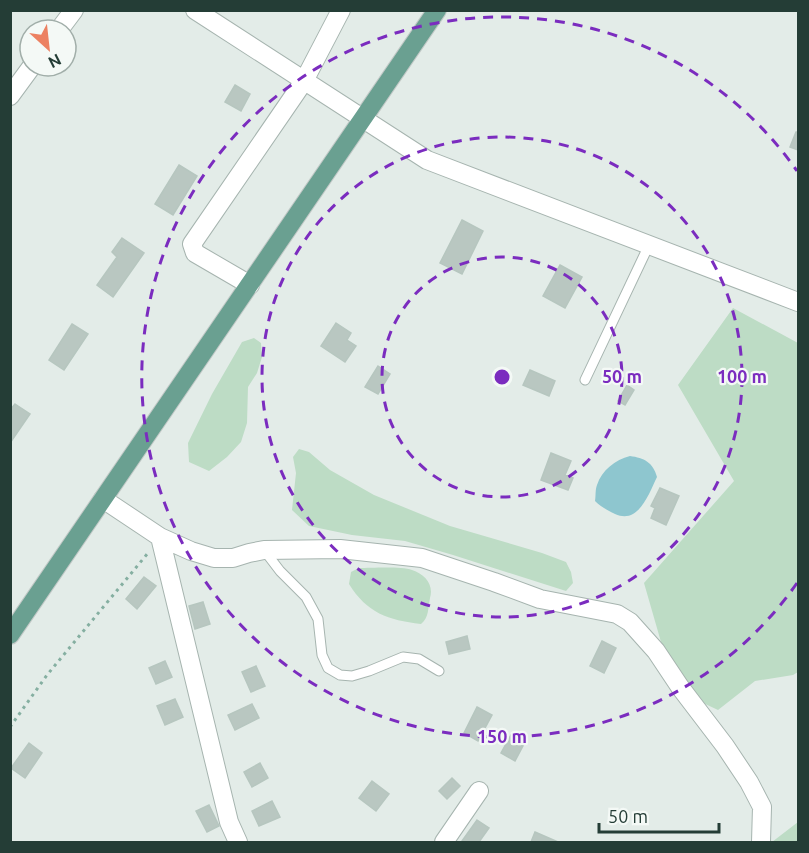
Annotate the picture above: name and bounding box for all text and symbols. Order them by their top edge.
north arrow [18,18,78,78]
text: N [45,51,64,72]
text: 50 m [602,366,642,386]
text: 100 m [717,366,767,386]
centre of rings [492,367,512,387]
text: 150 m [477,726,527,746]
scale bar [599,796,719,834]
text: 50 m [608,806,648,826]

